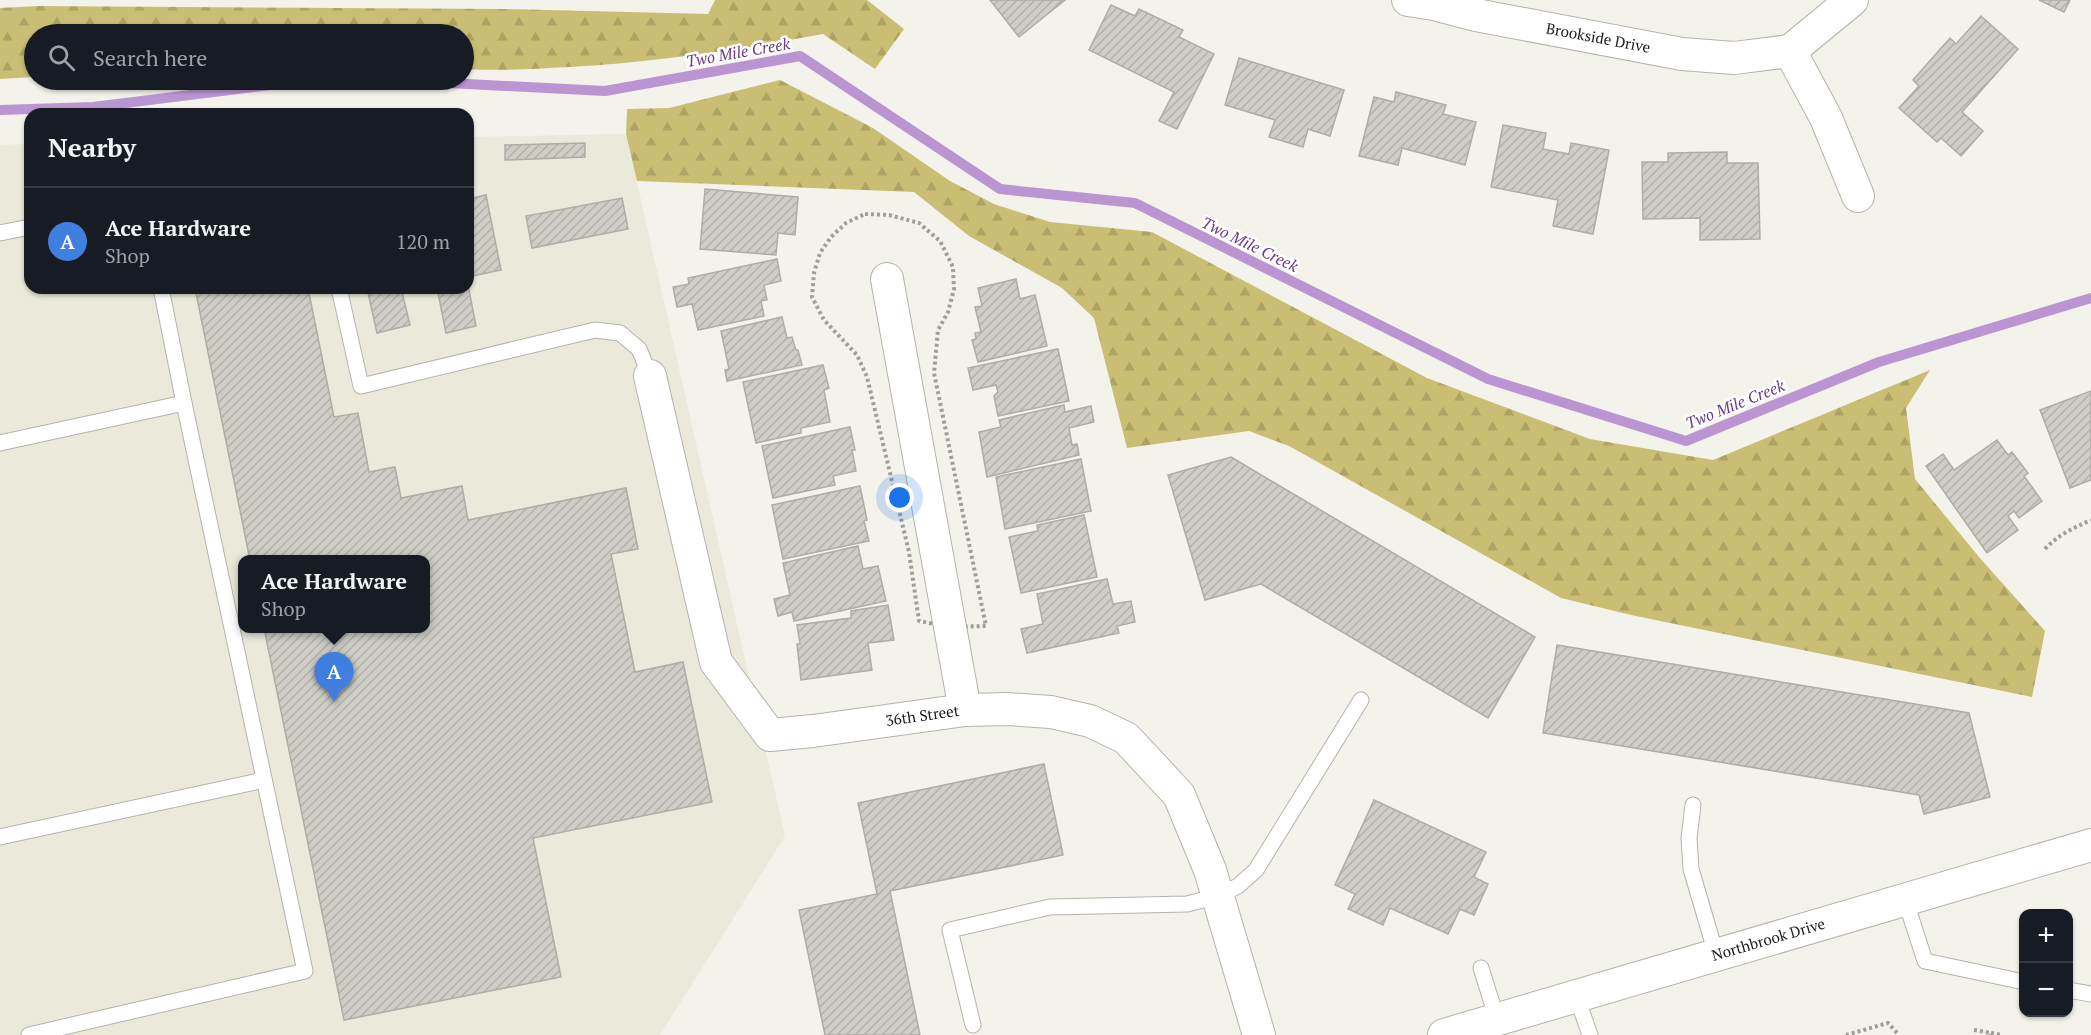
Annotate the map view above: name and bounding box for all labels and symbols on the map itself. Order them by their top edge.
street label: Brookside Drive [1545,17,1652,57]
water label: Two Mile Creek [684,32,792,72]
water label: Two Mile Creek [1198,211,1302,277]
water label: Two Mile Creek [1682,374,1788,434]
your location [885,483,914,512]
pin: A [314,652,354,702]
street label: 36th Street [884,700,961,730]
street label: Northbrook Drive [1709,913,1827,965]

